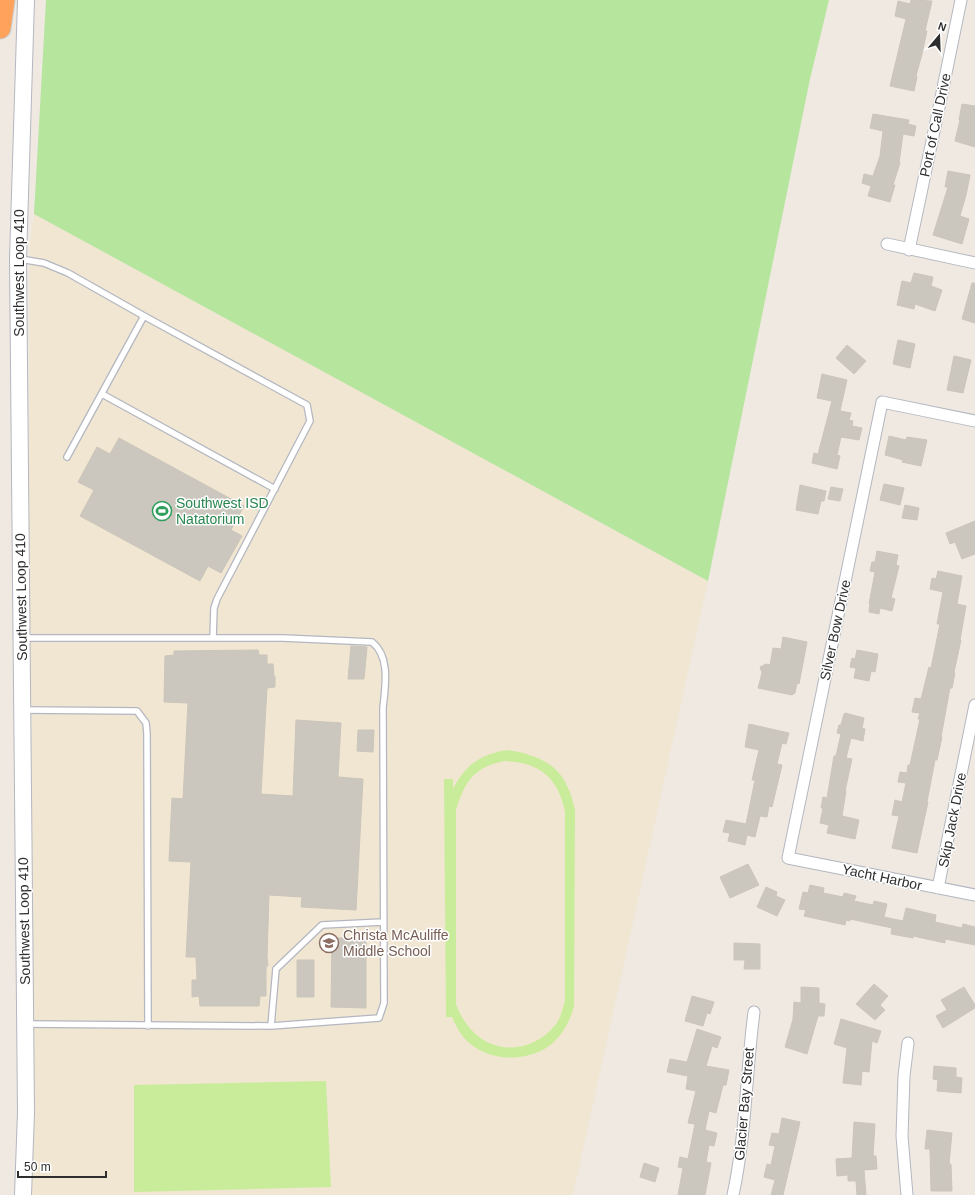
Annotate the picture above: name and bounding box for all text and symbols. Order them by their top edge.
north arrow [919,16,959,56]
text: N [937,20,948,34]
street label: Port of Call Drive [916,71,954,178]
street label: Southwest Loop 410 [11,209,27,337]
place label: Southwest ISD Natatorium [176,495,269,527]
sports icon: Southwest ISD Natatorium [151,500,173,522]
street label: Southwest Loop 410 [12,533,30,661]
street label: Silver Bow Drive [816,578,854,682]
street label: Skip Jack Drive [935,771,969,869]
street label: Southwest Loop 410 [15,857,33,985]
street label: Yacht Harbor [841,861,924,893]
place label: Christa McAuliffe Middle School [343,927,449,959]
school or university icon: Christa McAuliffe Middle School [318,932,340,954]
street label: Glacier Bay Street [731,1047,757,1161]
scale bar [18,1153,106,1179]
text: 50 m [24,1160,51,1174]

